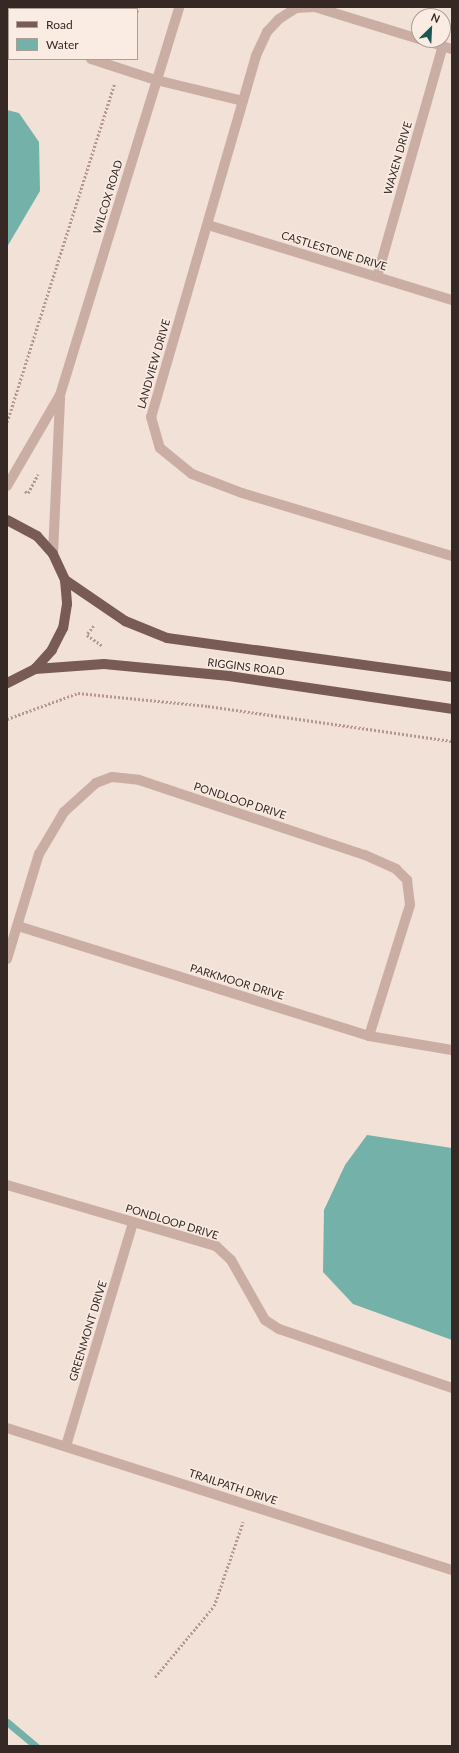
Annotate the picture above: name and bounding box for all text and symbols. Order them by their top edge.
legend [8,8,138,60]
north arrow [411,8,451,48]
text: N [429,10,442,25]
text: Road [46,17,73,32]
text: Water [46,37,79,52]
street label: WAXEN DRIVE [381,120,415,196]
street label: WILCOX ROAD [90,158,126,236]
street label: CASTLESTONE DRIVE [280,229,388,273]
street label: LANDVIEW DRIVE [135,318,173,410]
street label: RIGGINS ROAD [207,656,285,678]
street label: PONDLOOP DRIVE [192,780,288,822]
street label: PARKMOOR DRIVE [189,961,285,1003]
street label: PONDLOOP DRIVE [124,1202,220,1242]
street label: GREENMONT DRIVE [66,1279,110,1383]
street label: TRAILPATH DRIVE [187,1466,279,1508]

